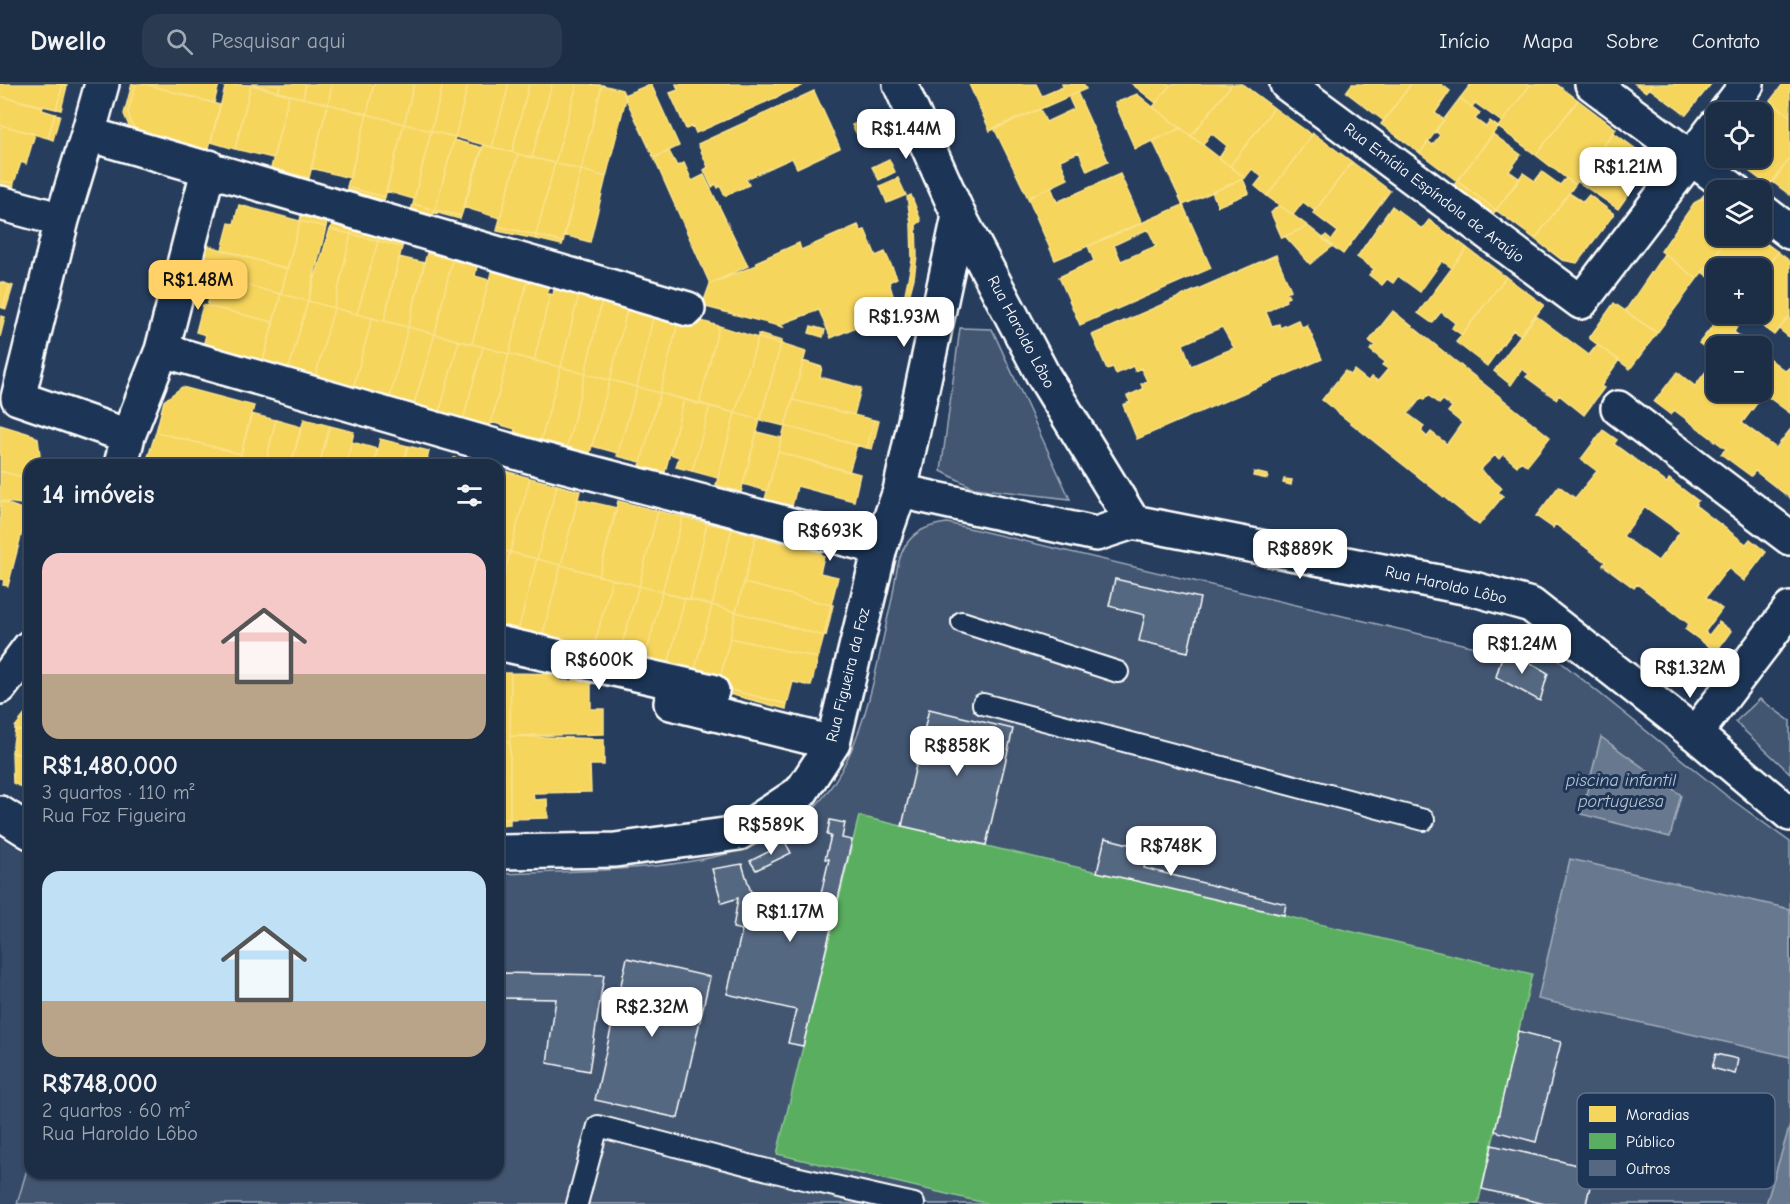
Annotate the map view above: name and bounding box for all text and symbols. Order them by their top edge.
search box [142,14,562,68]
text: Dwello [30,25,106,57]
icon: search [163,25,196,58]
text: Pesquisar aqui [211,28,346,54]
text: Início [1439,29,1490,53]
text: Mapa [1523,29,1573,53]
text: Sobre [1606,29,1659,53]
text: Contato [1692,29,1760,53]
map controls [1706,102,1772,402]
button: locate [1706,102,1772,168]
pin: R$1.44M [851,109,961,160]
text: R$1.44M [871,117,941,140]
street label: Rua Emídia Espíndola de Araújo [1340,119,1528,267]
pin: R$1.21M [1573,147,1683,198]
text: R$1.21M [1593,155,1663,178]
button: layers [1706,180,1772,246]
button: + [1706,258,1772,324]
pin: R$1.48M [143,260,253,311]
text: R$1.48M [163,268,233,291]
street label: Rua Haroldo Lôbo [984,273,1058,391]
pin: R$1.93M [849,297,959,348]
text: R$1.93M [868,305,940,328]
button: − [1706,336,1772,402]
icon: filters [453,479,486,512]
text: 14 imóveis [42,480,154,510]
pin: R$693K [781,511,879,562]
text: R$693K [797,519,863,542]
pin: R$889K [1251,529,1349,580]
text: R$889K [1267,537,1333,560]
street label: Rua Haroldo Lôbo [1383,562,1509,608]
icon: home [210,592,318,700]
street label: Rua Figueira da Foz [823,606,873,744]
pin: R$1.24M [1467,624,1577,675]
text: R$1.24M [1487,632,1557,655]
pin: R$600K [550,640,648,691]
text: R$600K [565,648,633,671]
pin: R$1.32M [1635,648,1745,699]
text: R$1.32M [1654,656,1726,679]
pin: R$858K [908,726,1006,777]
text: R$858K [924,734,990,757]
text: R$1,480,000 [42,751,178,781]
water label: piscina infantil portuguesa [1565,770,1677,812]
text: 3 quartos · 110 m² [42,781,195,804]
text: Rua Foz Figueira [42,804,186,827]
pin: R$589K [722,805,820,856]
text: R$589K [738,813,804,836]
pin: R$748K [1122,826,1220,877]
text: R$748K [1140,834,1202,857]
pin: R$1.17M [735,892,845,943]
text: R$1.17M [756,900,824,923]
icon: home [210,910,318,1018]
pin: R$2.32M [597,987,707,1038]
text: R$2.32M [615,995,689,1018]
text: R$748,000 [42,1069,158,1099]
legend [1577,1093,1775,1189]
text: 2 quartos · 60 m² [42,1099,190,1122]
text: Moradias [1626,1106,1690,1124]
text: Rua Haroldo Lôbo [42,1122,198,1145]
text: Público [1626,1133,1675,1151]
text: Outros [1626,1160,1670,1178]

